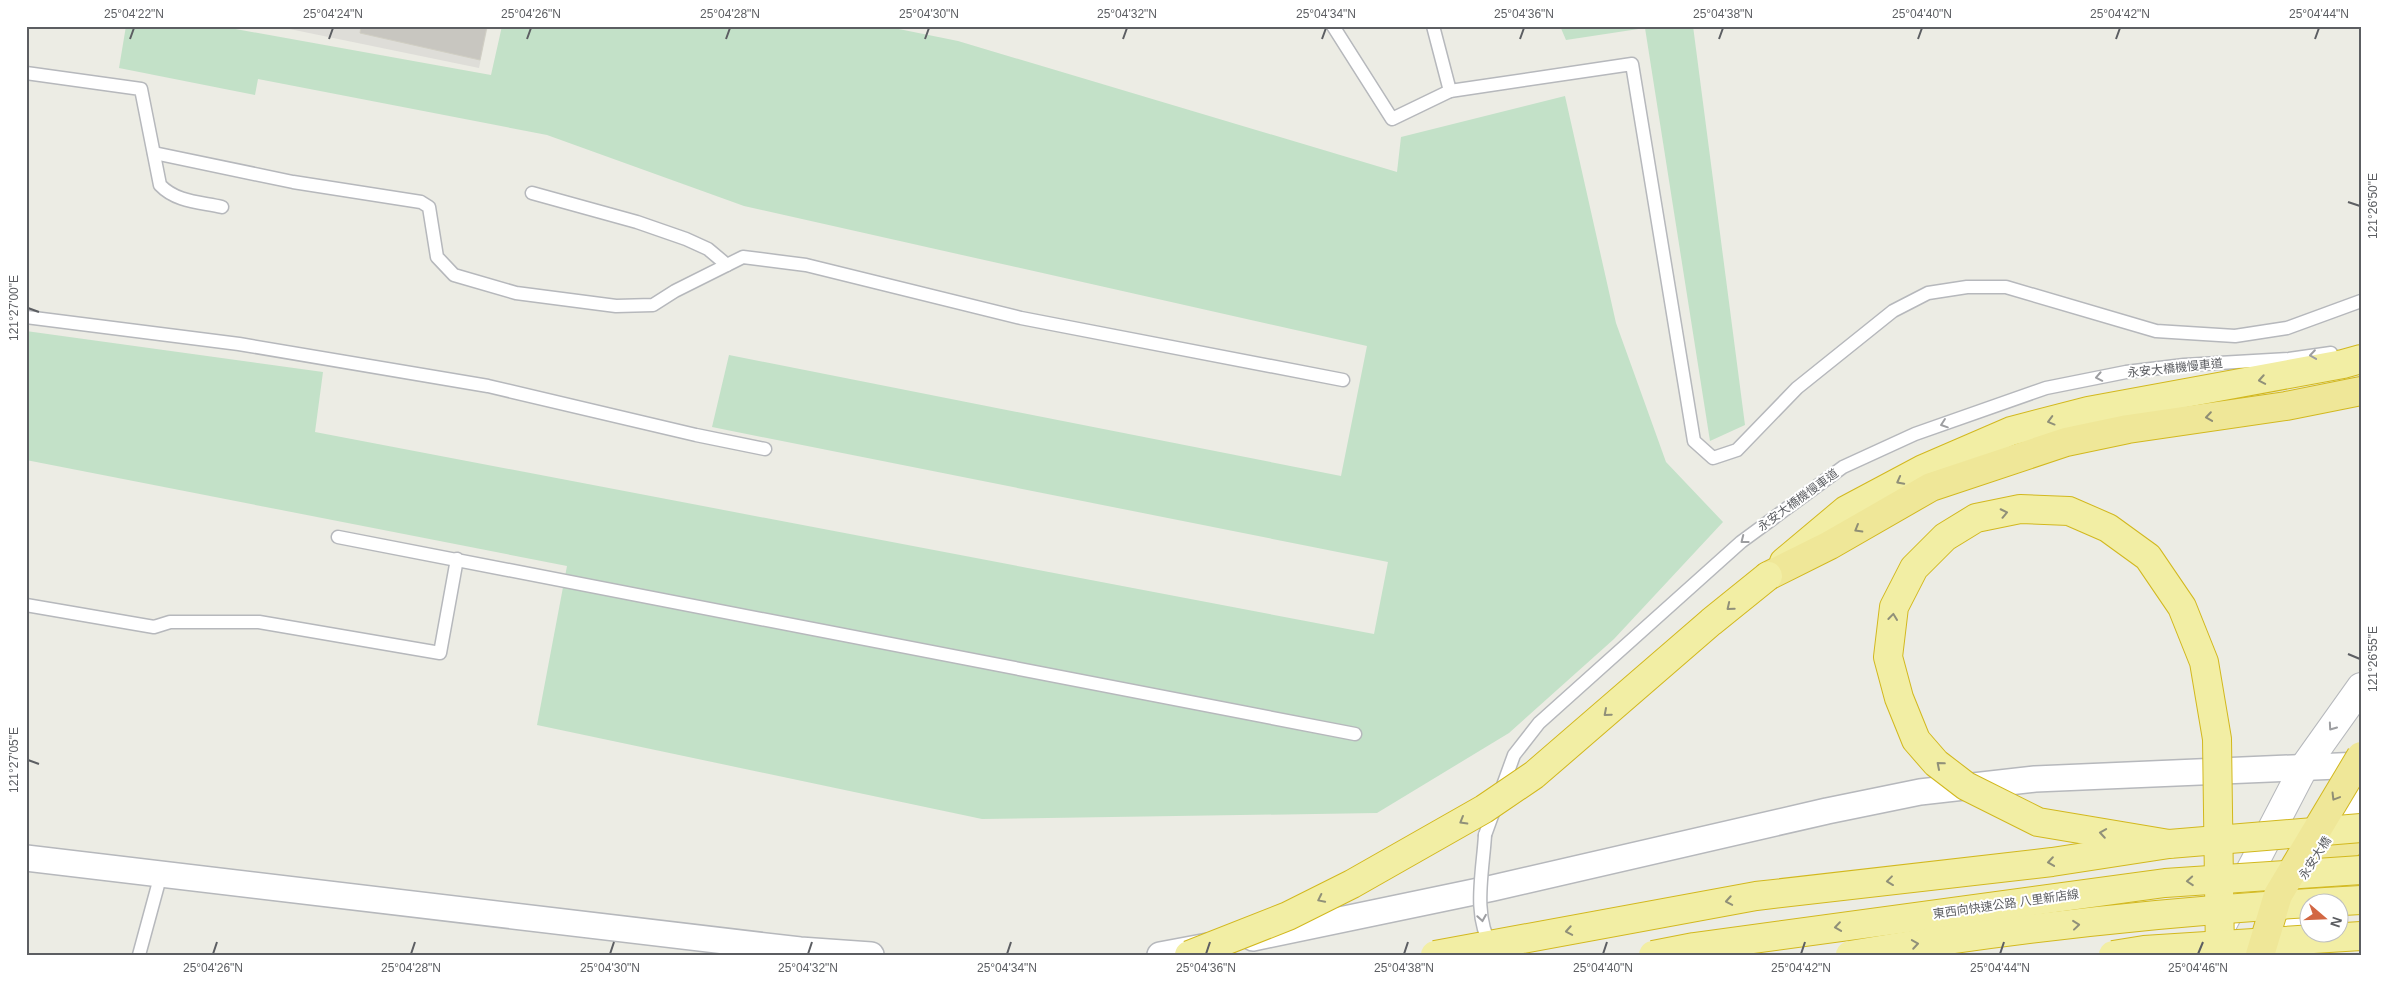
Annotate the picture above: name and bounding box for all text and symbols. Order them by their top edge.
text: 25°04'22"N [104,7,164,21]
text: 25°04'24"N [303,7,363,21]
text: 25°04'26"N [501,7,561,21]
text: 25°04'28"N [700,7,760,21]
text: 25°04'30"N [899,7,959,21]
text: 25°04'32"N [1097,7,1157,21]
text: 25°04'34"N [1296,7,1356,21]
text: 25°04'36"N [1494,7,1554,21]
text: 25°04'38"N [1693,7,1753,21]
text: 25°04'40"N [1892,7,1952,21]
text: 25°04'42"N [2090,7,2150,21]
text: 25°04'44"N [2289,7,2349,21]
text: 121°26'50"E [2366,173,2380,239]
text: 121°27'00"E [7,275,21,341]
one-way arrow [2308,350,2317,360]
street label: 永安大橋機慢車道 [2127,356,2223,380]
one-way arrow [2094,372,2103,382]
one-way arrow [2257,374,2266,384]
one-way arrow [2205,411,2213,422]
one-way arrow [2047,415,2055,425]
one-way arrow [1940,418,1948,428]
street label: 永安大橋機慢車道 [1755,466,1841,534]
one-way arrow [1897,475,1906,485]
one-way arrow [1999,508,2008,519]
one-way arrow [1854,523,1863,533]
one-way arrow [1741,534,1750,542]
one-way arrow [1727,601,1736,609]
one-way arrow [1887,613,1898,621]
text: 121°26'55"E [2366,626,2380,692]
one-way arrow [1603,707,1612,716]
one-way arrow [2330,721,2338,730]
text: 121°27'05"E [7,727,21,793]
one-way arrow [1936,762,1945,771]
one-way arrow [2332,791,2341,800]
one-way arrow [1460,814,1469,824]
one-way arrow [2099,828,2108,838]
street label: 永安大橋 [2296,834,2334,882]
one-way arrow [2047,856,2055,867]
one-way arrow [1885,875,1893,886]
one-way arrow [2186,876,2194,887]
street label: 東西向快速公路 八里新店線 [1932,887,2080,921]
one-way arrow [1317,893,1326,903]
north arrow [2300,894,2350,944]
one-way arrow [1724,895,1733,905]
one-way arrow [1476,914,1486,923]
text: N [2327,915,2346,930]
one-way arrow [2073,920,2081,931]
one-way arrow [1834,921,1842,932]
one-way arrow [1564,925,1573,935]
one-way arrow [1911,940,1919,950]
text: 25°04'26"N [183,961,243,975]
text: 25°04'28"N [381,961,441,975]
text: 25°04'30"N [580,961,640,975]
text: 25°04'32"N [778,961,838,975]
text: 25°04'34"N [977,961,1037,975]
text: 25°04'36"N [1176,961,1236,975]
text: 25°04'38"N [1374,961,1434,975]
text: 25°04'40"N [1573,961,1633,975]
text: 25°04'42"N [1771,961,1831,975]
text: 25°04'44"N [1970,961,2030,975]
text: 25°04'46"N [2168,961,2228,975]

